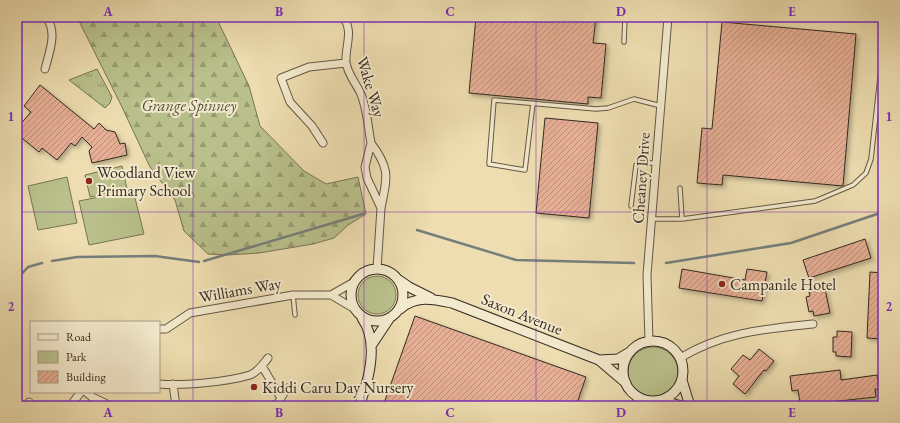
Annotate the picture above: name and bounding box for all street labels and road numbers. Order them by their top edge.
street label: Wake Way [352,54,390,121]
street label: Cheaney Drive [627,132,655,224]
street label: Williams Way [197,272,284,308]
street label: Saxon Avenue [478,288,566,340]

